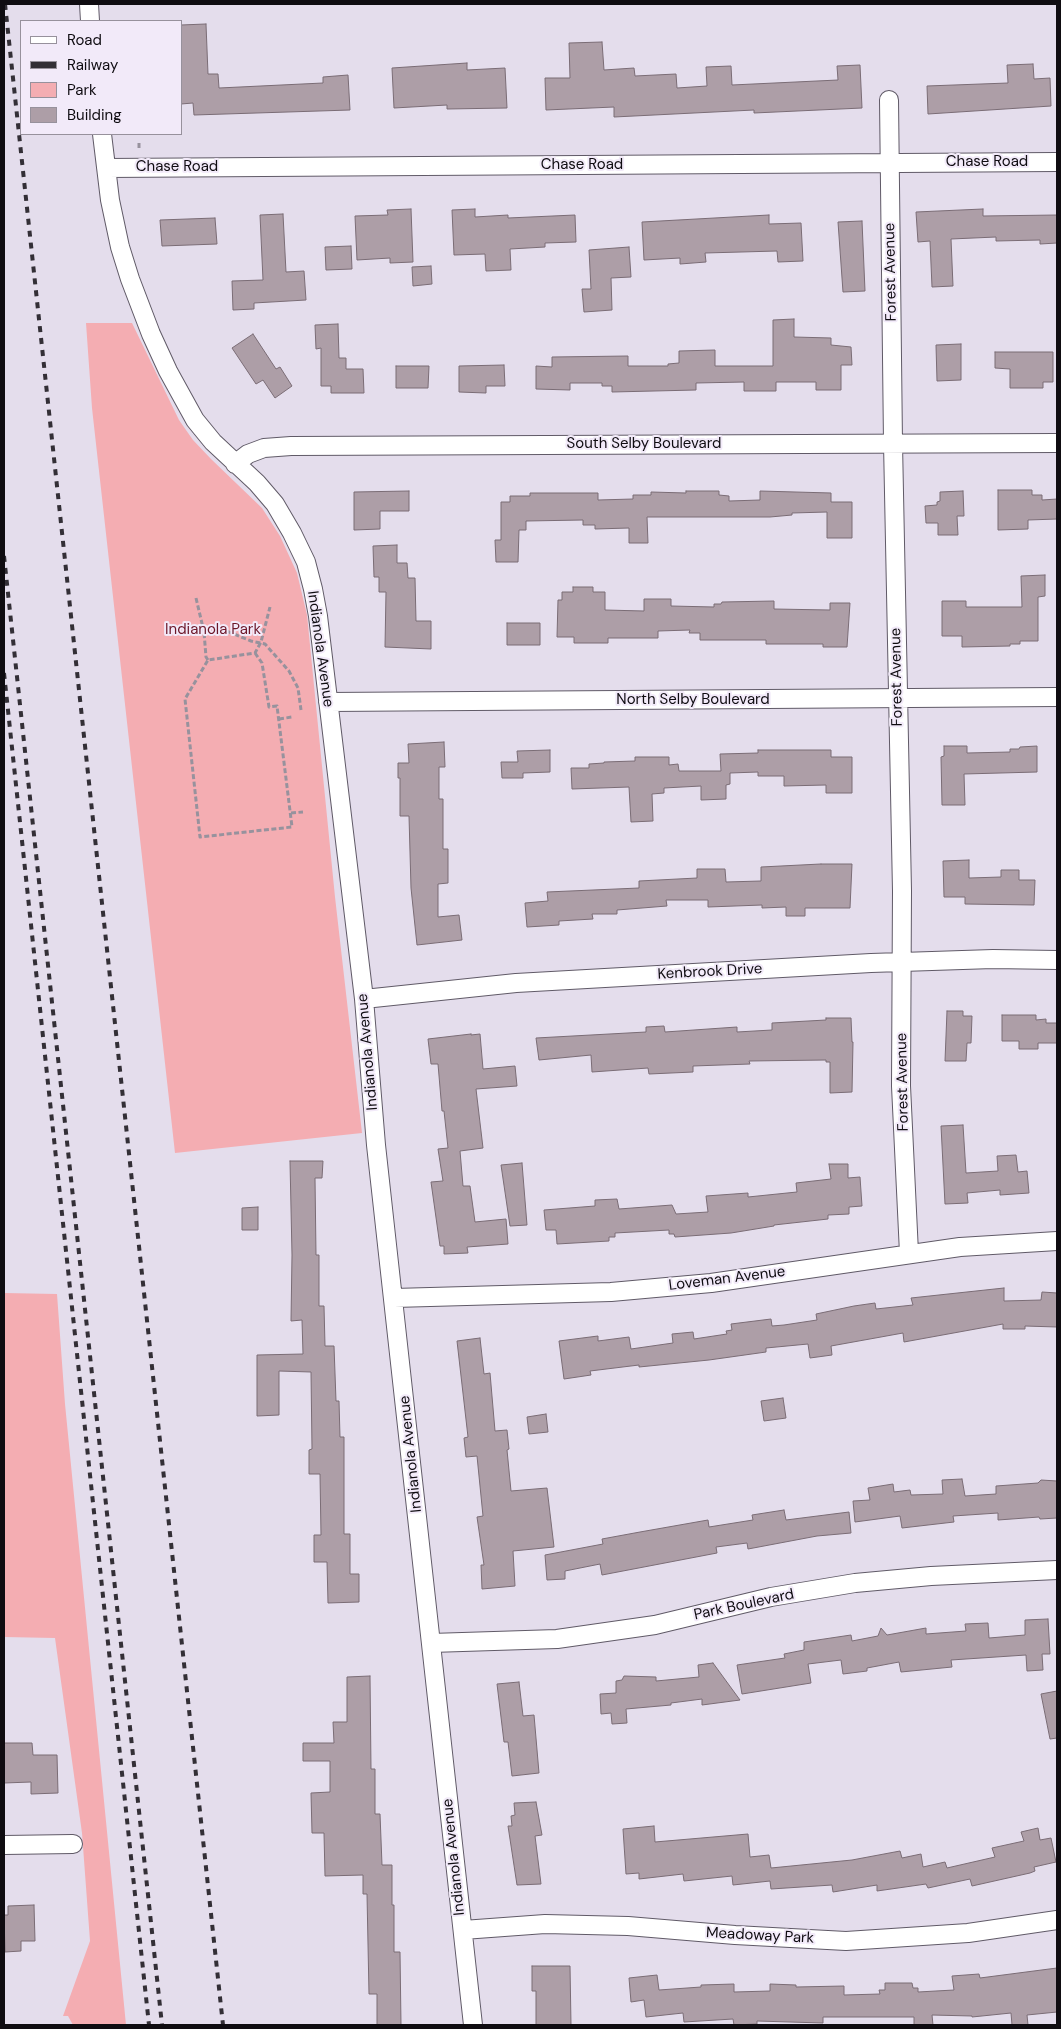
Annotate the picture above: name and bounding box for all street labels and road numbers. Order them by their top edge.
street label: Chase Road [946,153,1028,171]
street label: Chase Road [541,156,623,174]
street label: Chase Road [136,158,218,176]
street label: Forest Avenue [881,223,901,321]
street label: South Selby Boulevard [567,435,721,453]
street label: Indianola Avenue [303,590,337,708]
street label: Forest Avenue [887,628,907,726]
street label: North Selby Boulevard [616,691,770,709]
street label: Kenbrook Drive [657,960,763,984]
street label: Indianola Avenue [354,993,382,1111]
street label: Forest Avenue [893,1033,913,1131]
street label: Loveman Avenue [668,1263,786,1295]
street label: Indianola Avenue [396,1395,426,1513]
street label: Park Boulevard [692,1586,796,1624]
street label: Indianola Avenue [439,1798,469,1916]
street label: Meadoway Park [705,1924,815,1948]

